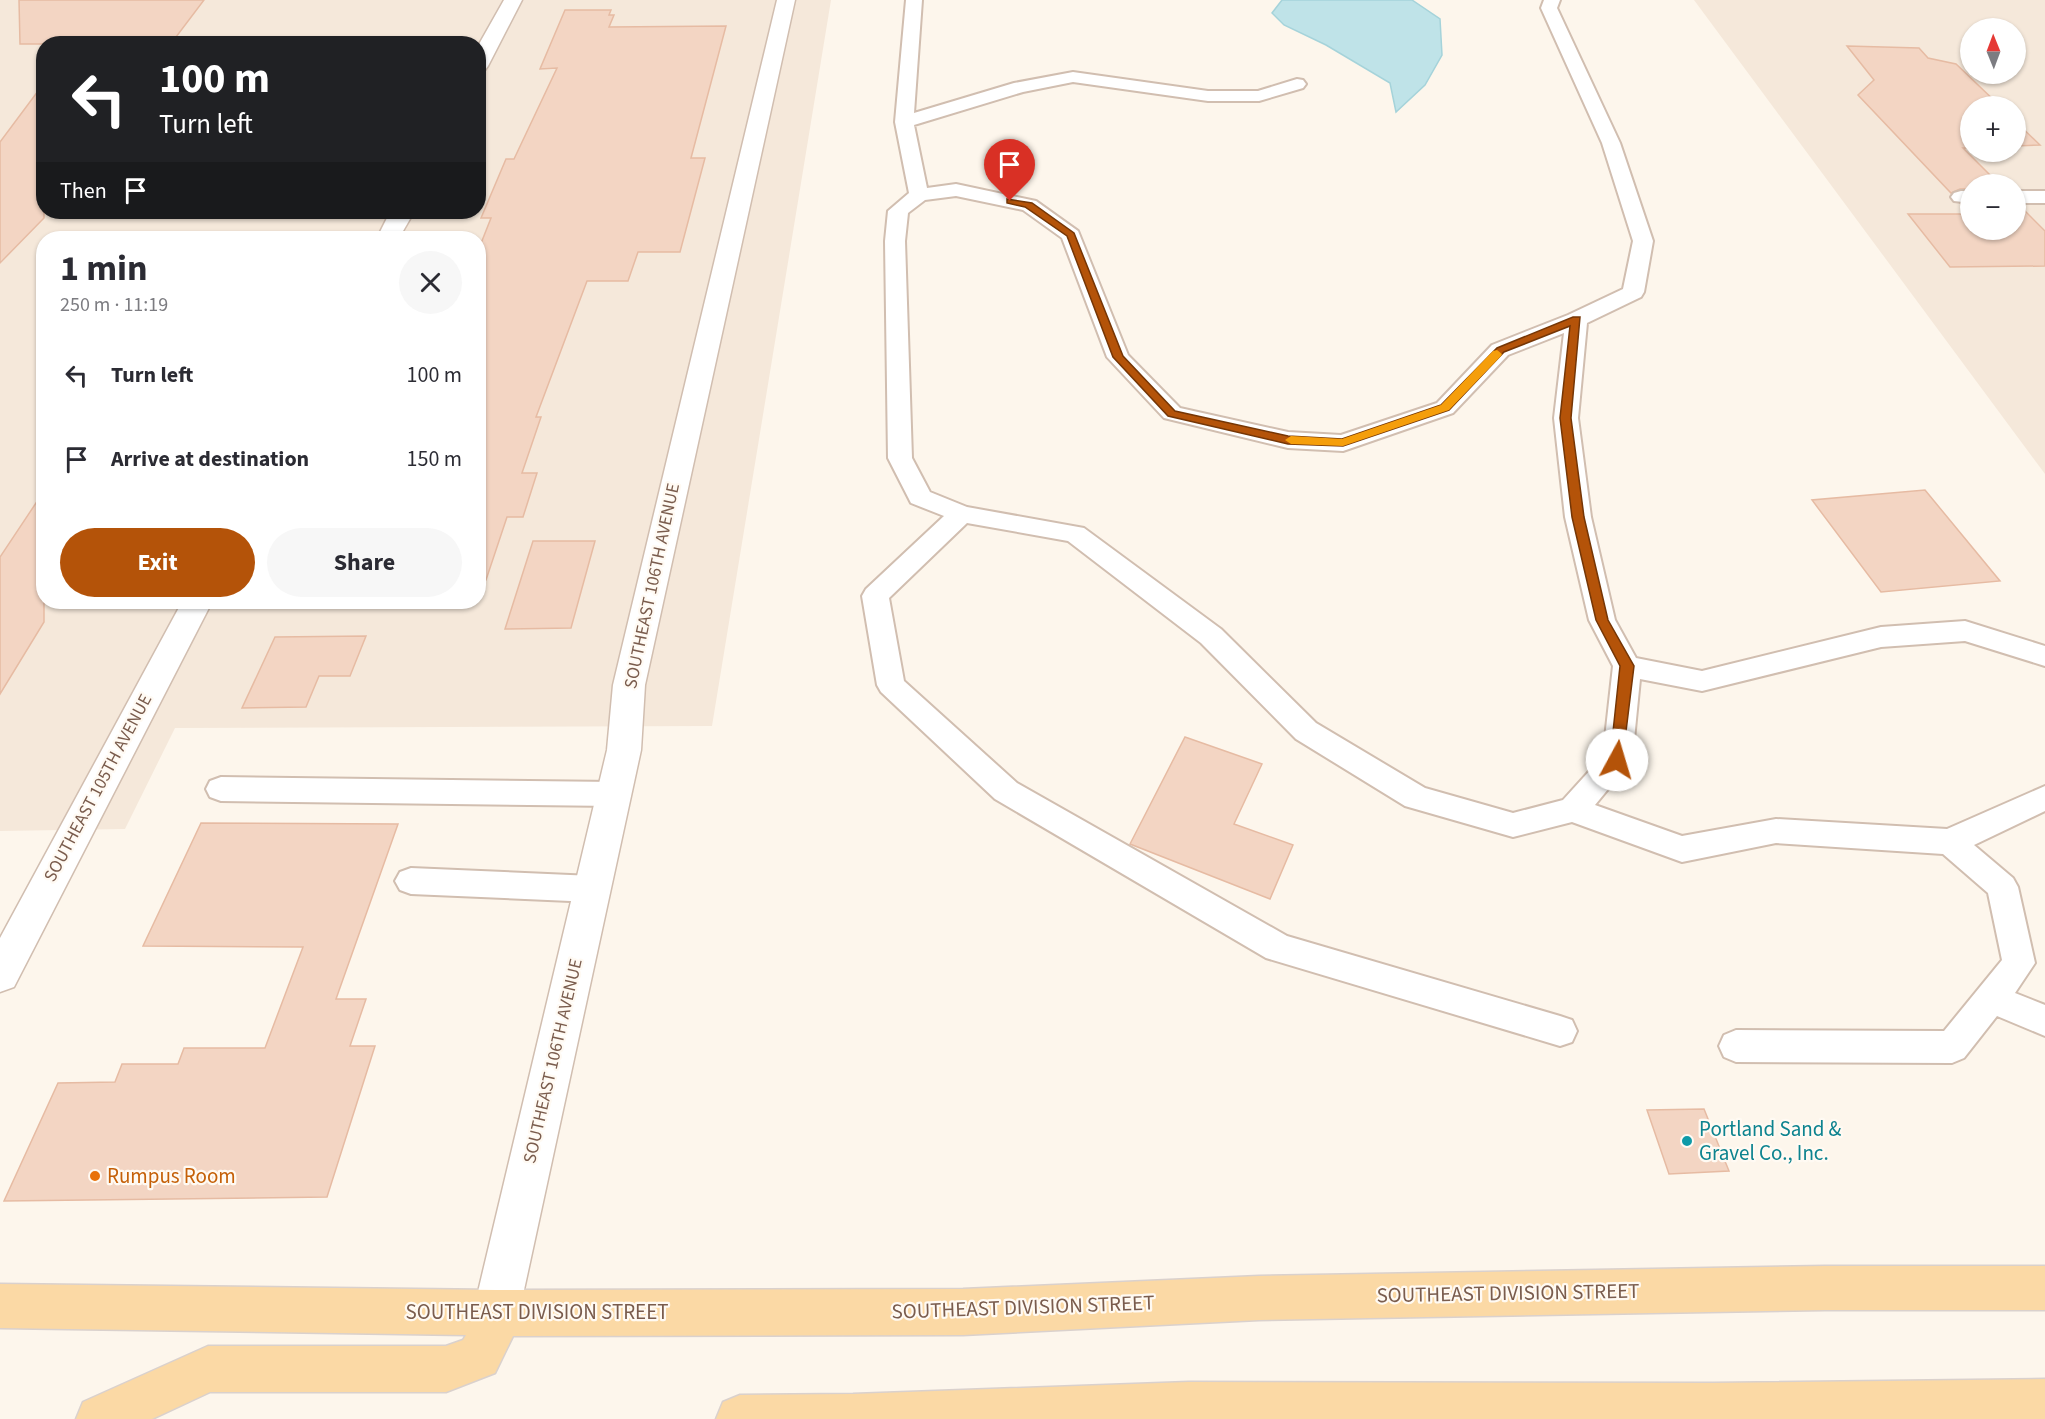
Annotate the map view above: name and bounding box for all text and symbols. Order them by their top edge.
north arrow [1960,18,2026,84]
map controls [1960,18,2026,240]
text: 100 m [159,49,270,109]
icon: left [60,60,138,138]
button: + [1960,96,2026,162]
text: Turn left [159,105,253,144]
pin [984,139,1035,201]
icon: arrive [993,148,1026,181]
icon: arrive [119,174,152,207]
button: − [1960,174,2026,240]
text: Then [60,175,107,207]
text: 1 min [60,243,148,294]
button: close [399,251,462,314]
text: 250 m · 11:19 [60,291,168,319]
icon: left [60,359,93,392]
text: Turn left [111,359,193,391]
text: 100 m [407,359,462,391]
icon: arrive [60,443,93,476]
text: Arrive at destination [111,443,309,475]
text: 150 m [407,443,462,475]
street label: SOUTHEAST 106TH AVENUE [618,481,686,691]
button: Exit [60,528,255,597]
button: Share [267,528,462,597]
street label: SOUTHEAST 105TH AVENUE [38,690,158,886]
position arrow [1585,728,1649,792]
street label: SOUTHEAST 106TH AVENUE [517,956,589,1166]
place label: Portland Sand & Gravel Co., Inc. [1699,1114,1842,1168]
marker: Portland Sand & Gravel Co., Inc. [1680,1134,1694,1148]
place label: Rumpus Room [107,1161,236,1191]
marker: Rumpus Room [88,1169,102,1183]
street label: SOUTHEAST DIVISION STREET [1376,1276,1640,1310]
street label: SOUTHEAST DIVISION STREET [891,1287,1155,1327]
street label: SOUTHEAST DIVISION STREET [405,1297,669,1327]

